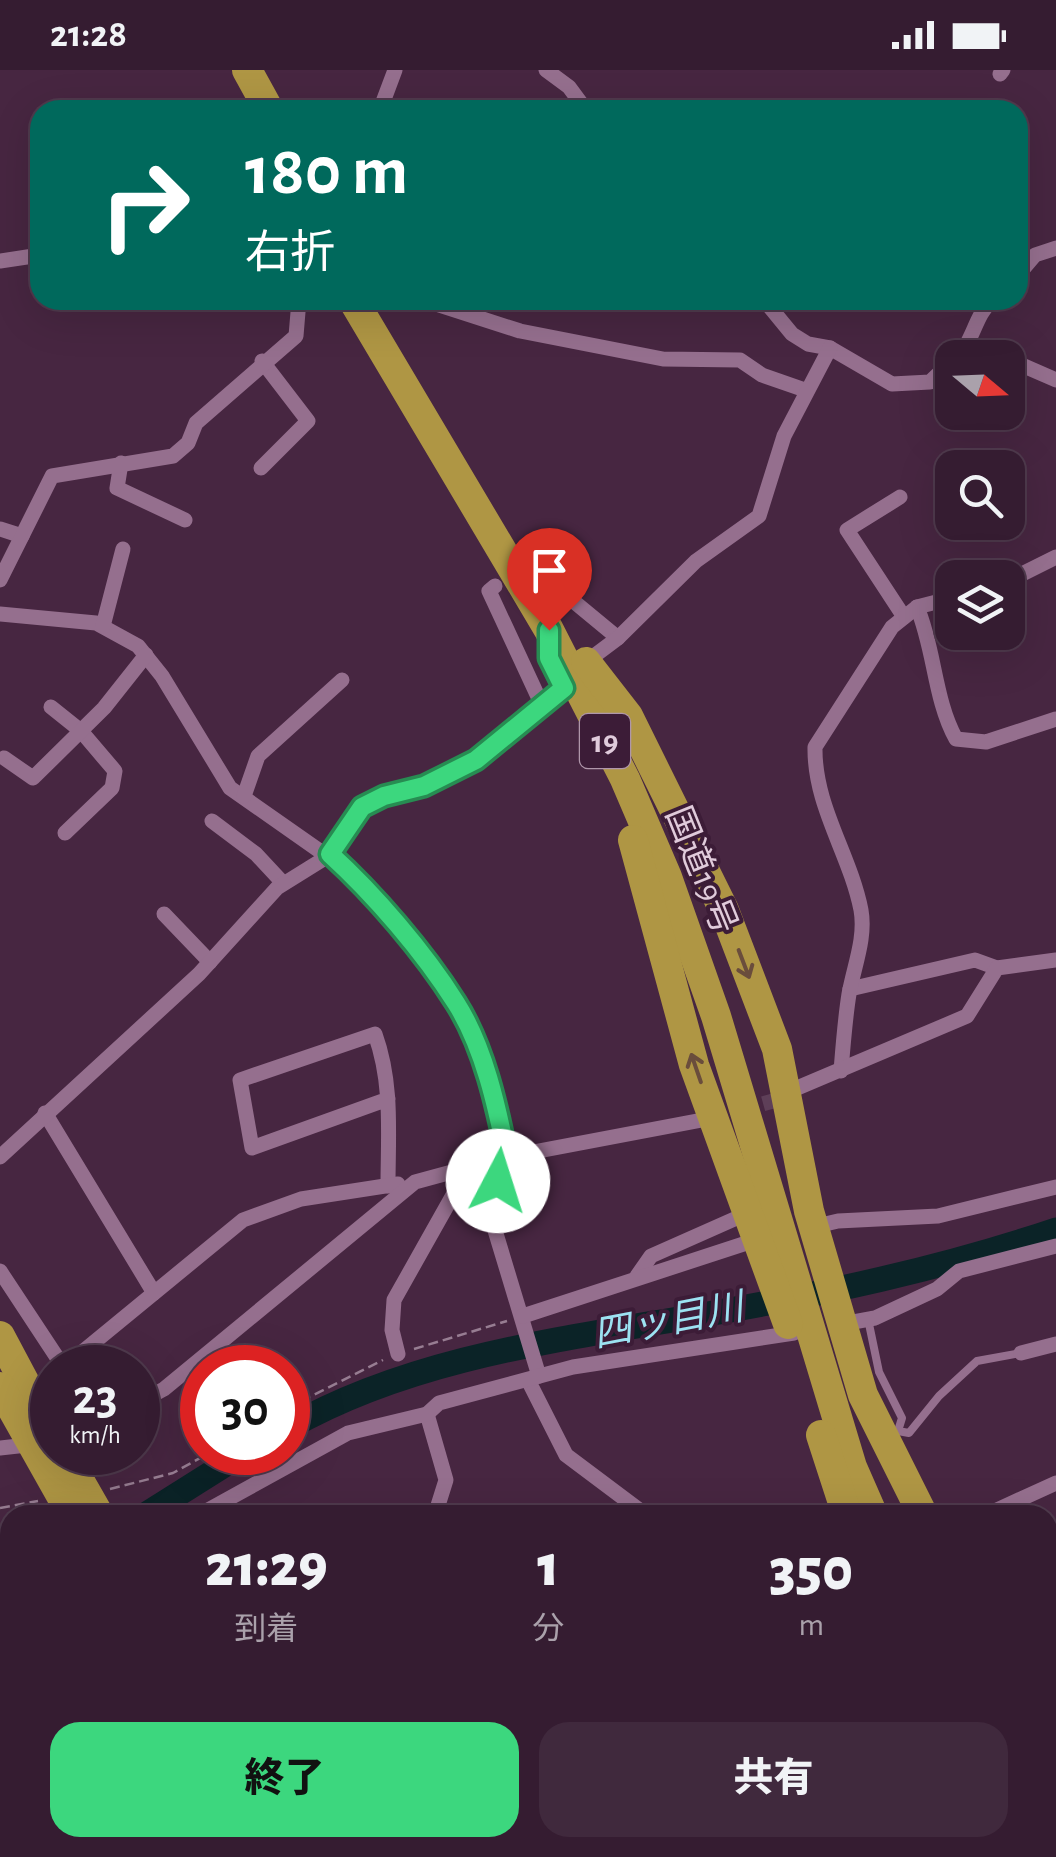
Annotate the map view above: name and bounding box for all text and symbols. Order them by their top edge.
text: 21:28 [50,16,127,54]
text: 180 m [245,137,408,207]
icon: right [80,140,210,270]
text: 右折 [245,231,335,276]
north arrow [935,340,1025,430]
map controls [935,340,1025,650]
button: search [935,450,1025,540]
pin [507,528,592,631]
icon: arrive [522,543,577,598]
button: layers [935,560,1025,650]
road number: 19 [580,714,630,768]
street label: 国道19号 [659,801,744,939]
one-way arrow [737,948,755,979]
one-way arrow [685,1052,703,1084]
position arrow [446,1129,550,1233]
water label: 四ッ目川 [590,1288,751,1355]
speed limit sign: 30 [180,1345,310,1475]
text: 23 [72,1373,118,1423]
text: km/h [69,1423,121,1448]
text: 21:29 [205,1537,328,1597]
text: 1 [537,1537,559,1597]
text: 350 [769,1541,853,1601]
text: m [798,1609,824,1641]
text: 到着 [234,1613,298,1645]
text: 分 [532,1613,564,1645]
button: 終了 [50,1722,519,1837]
button: 共有 [539,1722,1008,1837]

